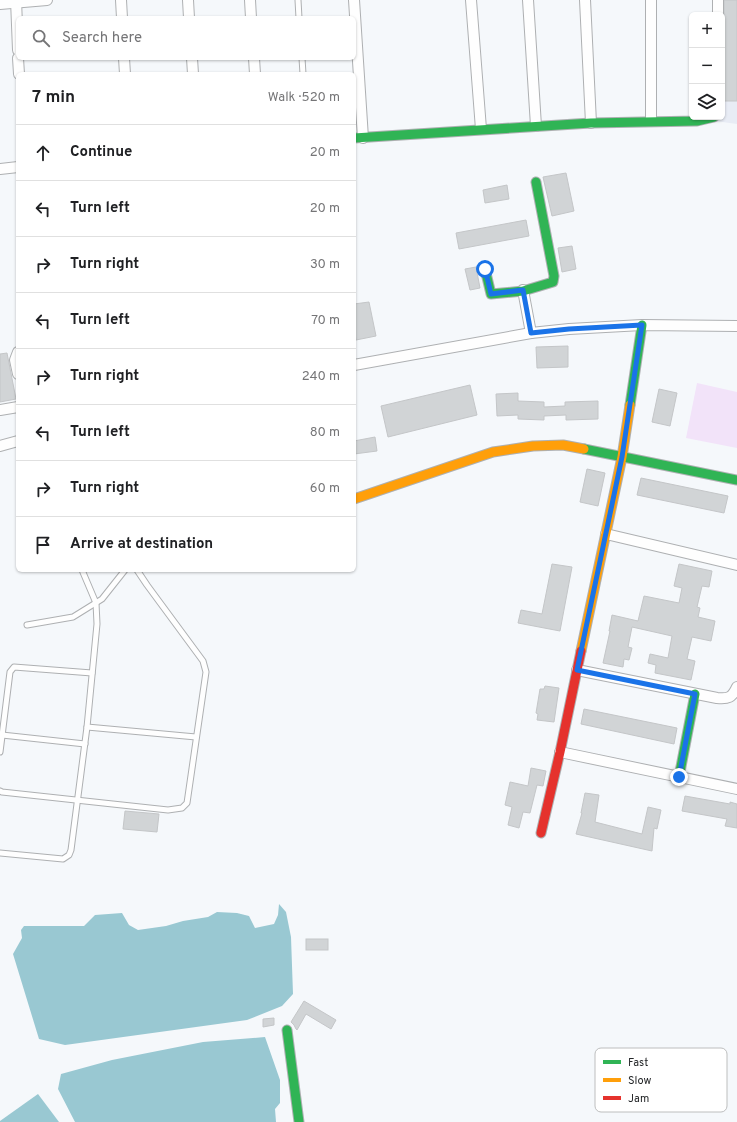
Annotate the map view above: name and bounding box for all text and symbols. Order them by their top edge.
map controls [689,12,725,120]
button: + [689,12,725,48]
search box [16,16,356,60]
icon: search [30,27,52,49]
text: Search here [62,29,142,48]
button: − [689,48,725,84]
button: layers [689,84,725,120]
text: 7 min [32,87,75,109]
text: Walk · 520 m [268,90,340,106]
icon: ahead [32,142,54,164]
text: Continue [70,143,132,162]
text: 20 m [310,145,340,161]
icon: left [32,198,54,220]
text: Turn left [70,199,130,218]
text: 20 m [310,201,340,217]
icon: right [32,254,54,276]
text: Turn right [70,255,139,274]
text: 30 m [310,257,340,273]
route start [476,260,494,278]
icon: left [32,310,54,332]
text: Turn left [70,311,130,330]
text: 70 m [311,313,340,329]
icon: right [32,366,54,388]
text: Turn right [70,367,139,386]
text: 240 m [302,369,340,385]
icon: left [32,422,54,444]
text: Turn left [70,423,130,442]
text: 80 m [310,425,340,441]
icon: right [32,478,54,500]
text: Turn right [70,479,139,498]
text: 60 m [310,481,340,497]
icon: arrive [32,534,54,556]
text: Arrive at destination [70,535,213,554]
route end [670,768,688,786]
legend [595,1048,727,1112]
text: Fast [628,1056,648,1070]
text: Slow [628,1074,651,1088]
text: Jam [628,1092,649,1106]

